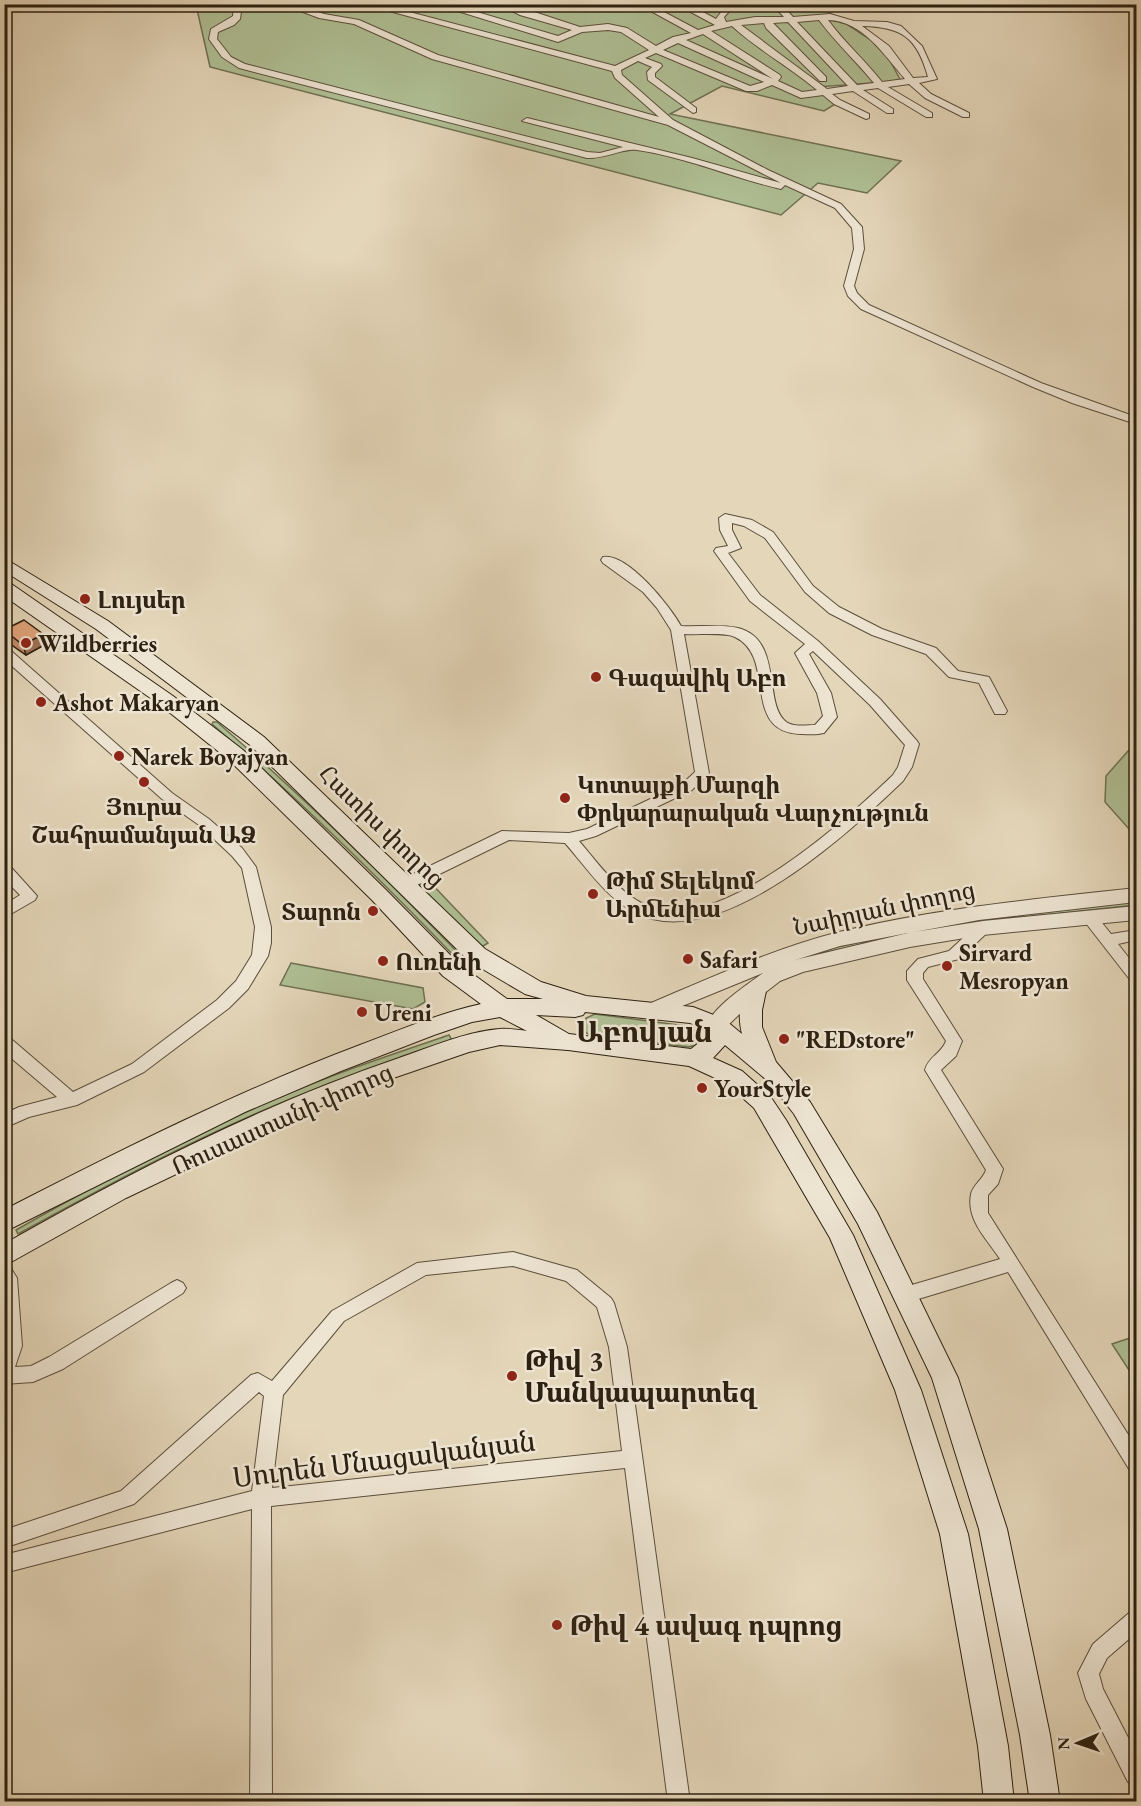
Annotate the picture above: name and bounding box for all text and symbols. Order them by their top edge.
place label: Լույսեր [97,584,185,615]
marker: Լույսեր [78,592,92,606]
place label: Wildberries [38,628,157,659]
marker: Wildberries [19,636,33,650]
place label: Գազավիկ Աբո [608,662,786,693]
marker: Գազավիկ Աբո [589,670,603,684]
place label: Ashot Makaryan [52,687,220,719]
marker: Ashot Makaryan [34,695,48,709]
place label: Narek Boyajyan [131,741,289,773]
marker: Narek Boyajyan [112,749,126,763]
street label: Հատիս փողոց [312,758,452,894]
place label: Կոտայքի Մարզի Փրկարարական Վարչություն [577,769,929,828]
marker: Յուրա Շահրամանյան ԱՁ [137,775,151,789]
place label: Յուրա Շահրամանյան ԱՁ [32,791,256,850]
marker: Կոտայքի Մարզի Փրկարարական Վարչություն [558,791,572,805]
place label: Թիմ Տելեկոմ Արմենիա [605,865,756,924]
street label: Նաիրյան փողոց [790,874,978,942]
marker: Թիմ Տելեկոմ Արմենիա [586,887,600,901]
place label: Տարոն [282,896,361,927]
marker: Տարոն [366,904,380,918]
place label: Sirvard Mesropyan [959,937,1069,997]
place label: Safari [700,944,758,975]
place label: Ուռենի [395,946,481,977]
marker: Safari [681,952,695,966]
marker: Ուռենի [376,954,390,968]
marker: Sirvard Mesropyan [940,959,954,973]
place label: Ureni [374,997,432,1028]
marker: Ureni [355,1005,369,1019]
district label: Աբովյան [576,1012,712,1051]
place label: "REDstore" [796,1024,915,1055]
marker: "REDstore" [777,1032,791,1046]
street label: Ռուսաստանի փողոց [167,1056,397,1182]
place label: YourStyle [714,1073,811,1105]
marker: YourStyle [695,1081,709,1095]
place label: Թիվ 3 Մանկապարտեզ [524,1342,758,1410]
marker: Թիվ 3 Մանկապարտեզ [505,1369,519,1383]
street label: Սուրեն Մնացականյան [231,1423,537,1495]
place label: Թիվ 4 ավագ դպրոց [569,1607,843,1643]
marker: Թիվ 4 ավագ դպրոց [550,1618,564,1632]
north arrow [1048,1713,1108,1773]
text: N [1053,1737,1074,1750]

